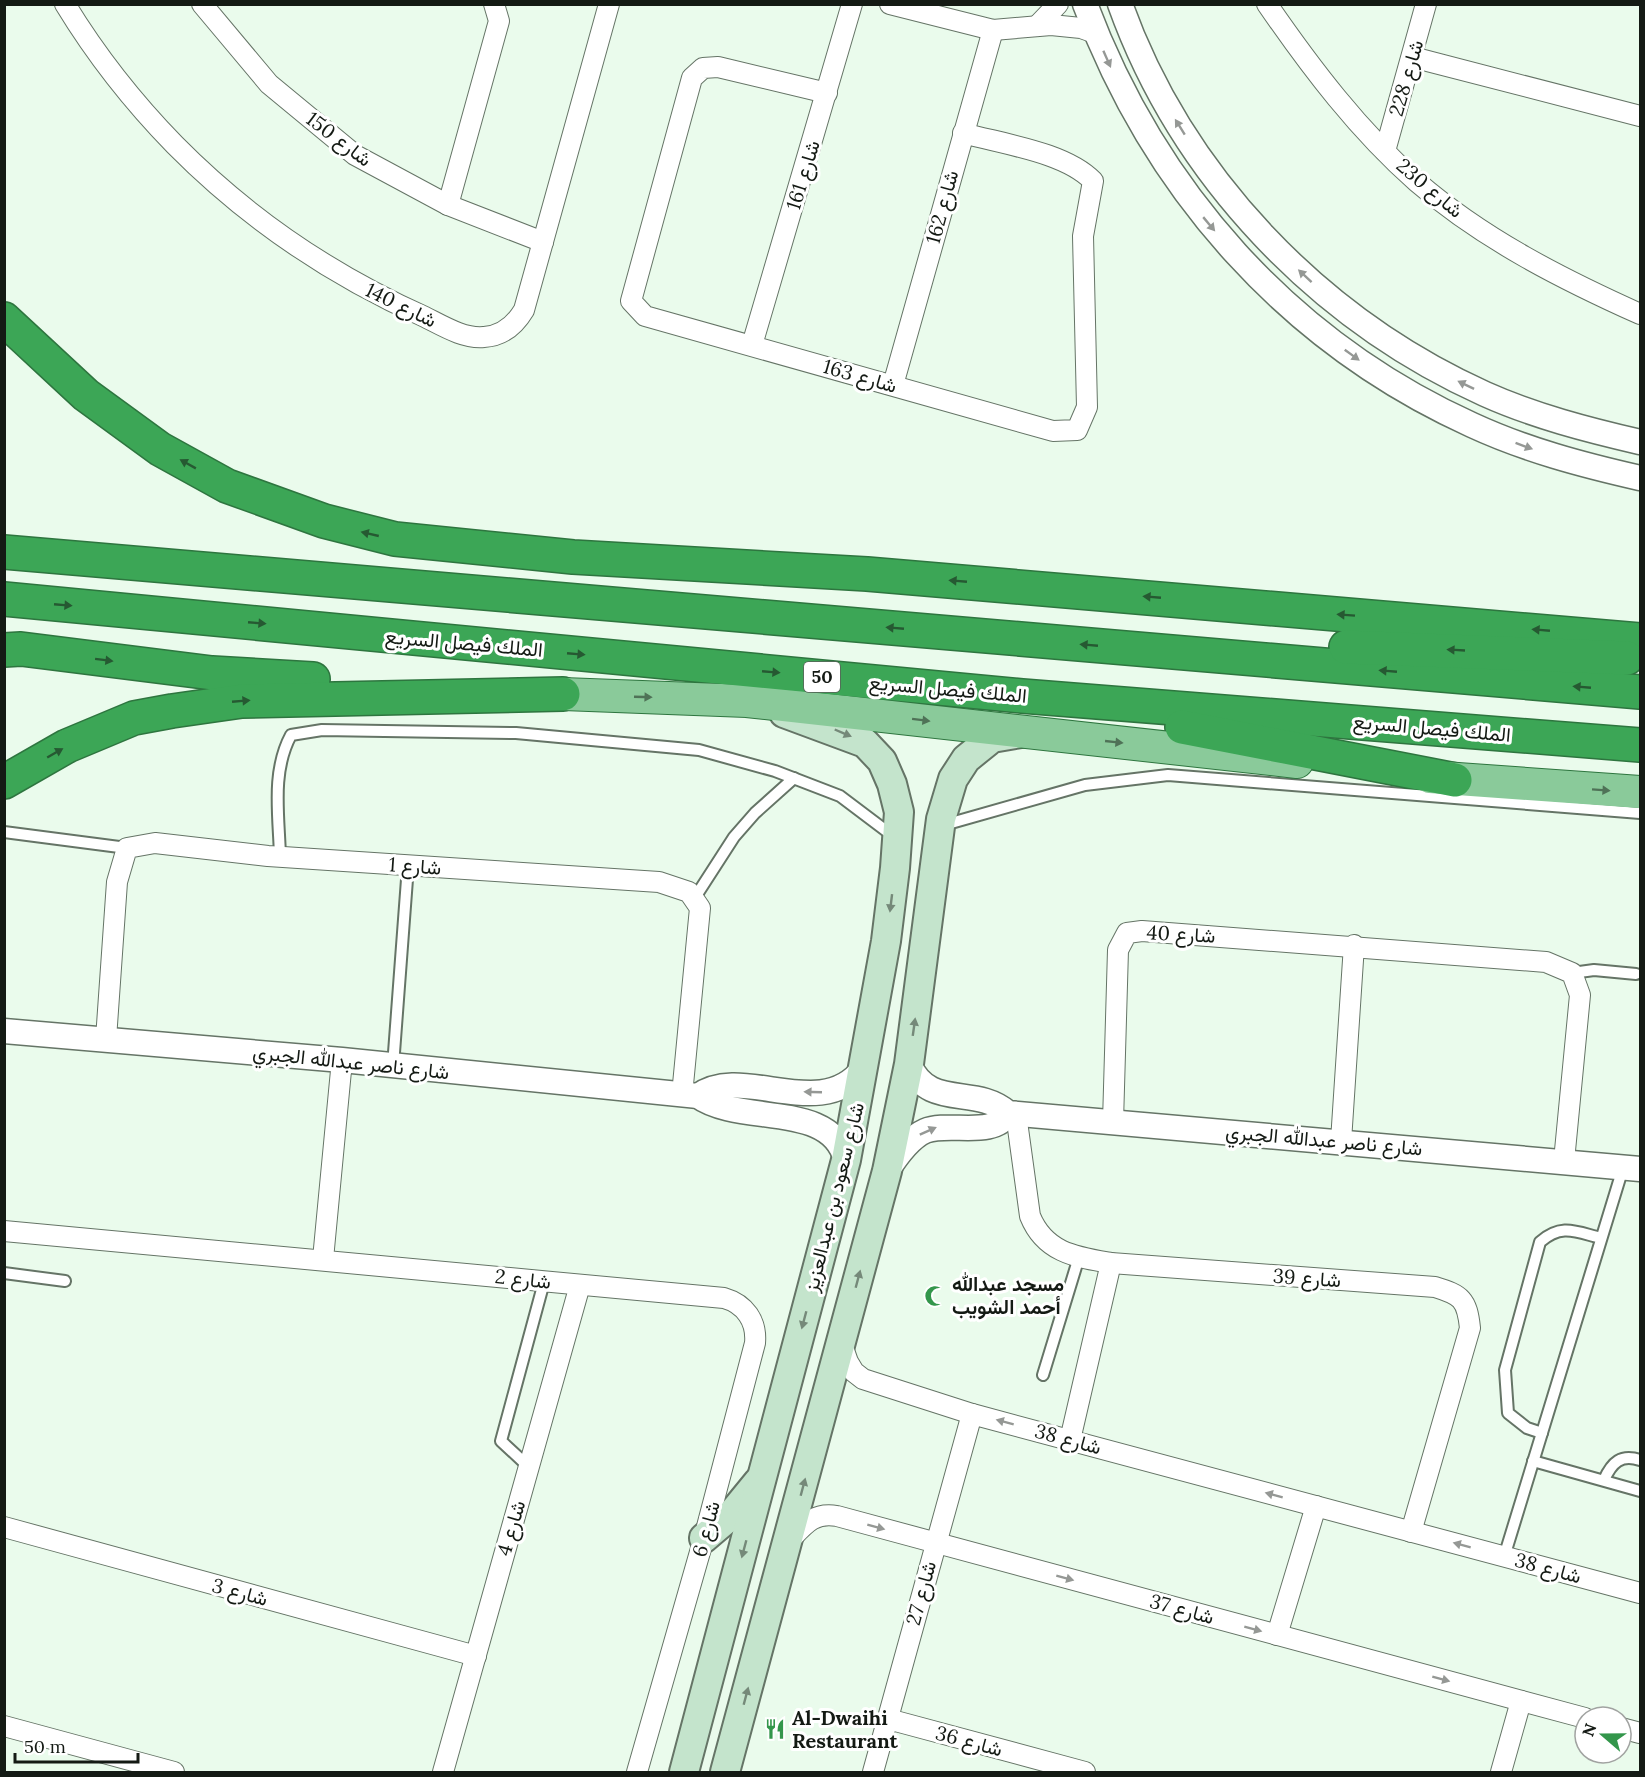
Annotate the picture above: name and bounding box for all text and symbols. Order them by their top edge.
street label: شارع 228 [1383,37,1430,119]
one-way arrow [1102,50,1111,67]
street label: شارع 150 [300,106,377,173]
one-way arrow [1175,119,1186,135]
street label: شارع 161 [780,137,827,213]
street label: شارع 230 [1391,152,1469,224]
street label: شارع 162 [920,167,965,247]
one-way arrow [1202,216,1215,232]
one-way arrow [1297,269,1312,283]
street label: شارع 140 [361,277,441,334]
one-way arrow [1344,349,1360,361]
street label: شارع 163 [820,353,900,400]
one-way arrow [1457,380,1474,389]
one-way arrow [1515,442,1533,451]
one-way arrow [179,459,196,469]
one-way arrow [360,528,379,538]
one-way arrow [948,576,967,586]
one-way arrow [1142,592,1161,602]
one-way arrow [53,600,72,610]
one-way arrow [1337,610,1356,619]
one-way arrow [247,618,266,628]
street label: الملك فيصل السريع [384,623,544,664]
one-way arrow [885,623,904,633]
one-way arrow [1531,625,1550,635]
one-way arrow [1080,640,1099,650]
one-way arrow [1447,645,1466,655]
one-way arrow [567,649,586,659]
one-way arrow [95,655,114,664]
road number: 50 [804,662,840,692]
one-way arrow [1378,666,1397,675]
one-way arrow [761,667,780,677]
street label: الملك فيصل السريع [868,669,1028,710]
one-way arrow [1573,683,1592,692]
one-way arrow [633,693,652,702]
one-way arrow [232,696,251,706]
street label: الملك فيصل السريع [1352,708,1512,749]
one-way arrow [911,715,930,725]
one-way arrow [834,728,852,738]
one-way arrow [1105,738,1124,747]
one-way arrow [47,747,63,758]
one-way arrow [1591,785,1610,794]
street label: شارع 1 [388,851,442,882]
one-way arrow [886,894,895,913]
street label: شارع 40 [1146,919,1216,950]
one-way arrow [909,1017,918,1036]
street label: شارع ناصر عبدالله الجبري [251,1039,451,1089]
one-way arrow [803,1087,822,1097]
street label: شارع سعود بن عبدالعزيز [798,1100,871,1296]
street label: شارع ناصر عبدالله الجبري [1224,1118,1423,1166]
one-way arrow [920,1126,938,1136]
street label: شارع 2 [494,1263,552,1296]
street label: شارع 39 [1272,1263,1342,1294]
one-way arrow [854,1270,864,1288]
place label: مسجد عبدالله أحمد الشويب [952,1271,1064,1320]
mosque icon: مسجد عبدالله أحمد الشويب [923,1284,947,1308]
one-way arrow [798,1311,808,1329]
one-way arrow [995,1417,1013,1426]
street label: شارع 38 [1032,1418,1104,1461]
one-way arrow [798,1478,808,1497]
one-way arrow [1265,1489,1283,1499]
street label: شارع 4 [491,1497,532,1559]
street label: شارع 6 [686,1498,727,1560]
one-way arrow [868,1523,886,1532]
one-way arrow [738,1540,748,1559]
one-way arrow [1453,1540,1471,1550]
street label: شارع 38 [1512,1547,1584,1590]
street label: شارع 27 [900,1558,943,1628]
street label: شارع 3 [209,1572,271,1613]
one-way arrow [1056,1573,1074,1583]
street label: شارع 37 [1147,1588,1217,1631]
one-way arrow [1244,1624,1262,1634]
one-way arrow [1432,1675,1450,1685]
one-way arrow [742,1687,751,1705]
place label: Al-Dwaihi Restaurant [792,1705,899,1753]
north arrow [1573,1705,1633,1765]
restaurant icon: Al-Dwaihi Restaurant [763,1717,787,1741]
street label: شارع 36 [932,1720,1005,1763]
text: N [1577,1721,1600,1739]
scale bar [15,1726,138,1764]
text: 50 m [24,1735,66,1758]

